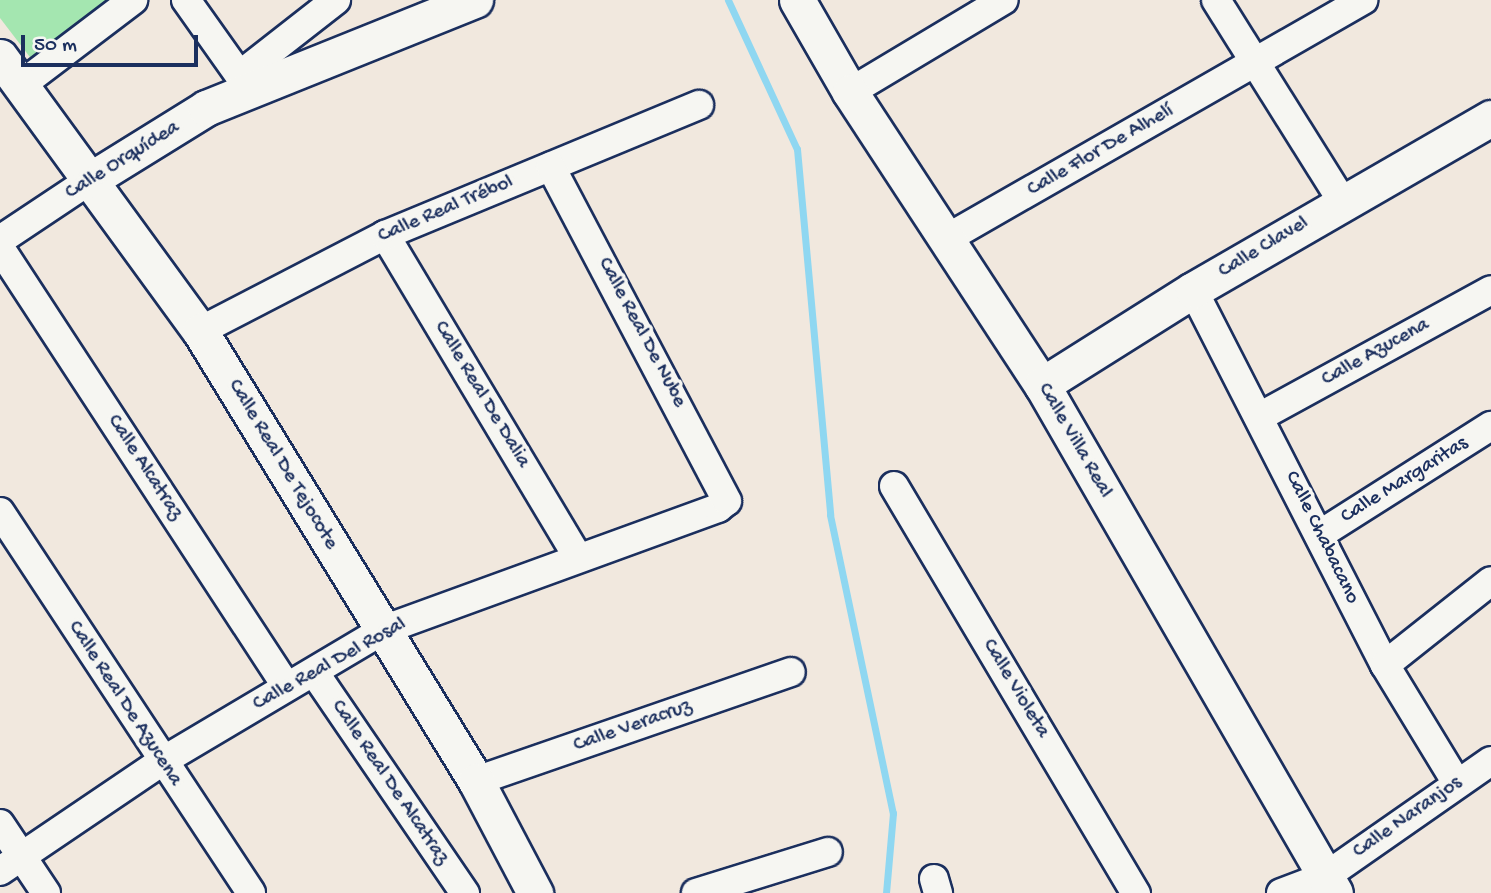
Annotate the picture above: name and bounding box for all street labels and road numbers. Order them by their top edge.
street label: Calle Flor De Alhelí [1023,99,1179,203]
street label: Calle Orquídea [61,116,185,206]
street label: Calle Real Trébol [375,170,517,250]
street label: Calle Clavel [1214,211,1314,285]
street label: Calle Real De Nube [591,254,691,412]
street label: Calle Azucena [1318,313,1434,393]
street label: Calle Real De Dalia [427,317,535,473]
street label: Calle Real De Tejocote [221,375,343,555]
street label: Calle Villa Real [1031,379,1117,503]
street label: Calle Alcatraz [101,410,187,526]
street label: Calle Margaritas [1337,432,1473,530]
street label: Calle Chabacano [1278,467,1364,609]
street label: Calle Real Del Rosal [249,612,411,718]
street label: Calle Real De Azucena [61,617,187,791]
street label: Calle Violeta [976,635,1054,743]
street label: Calle Veracruz [571,695,695,759]
street label: Calle Real De Alcatraz [324,696,454,870]
street label: Calle Naranjos [1349,771,1467,865]

